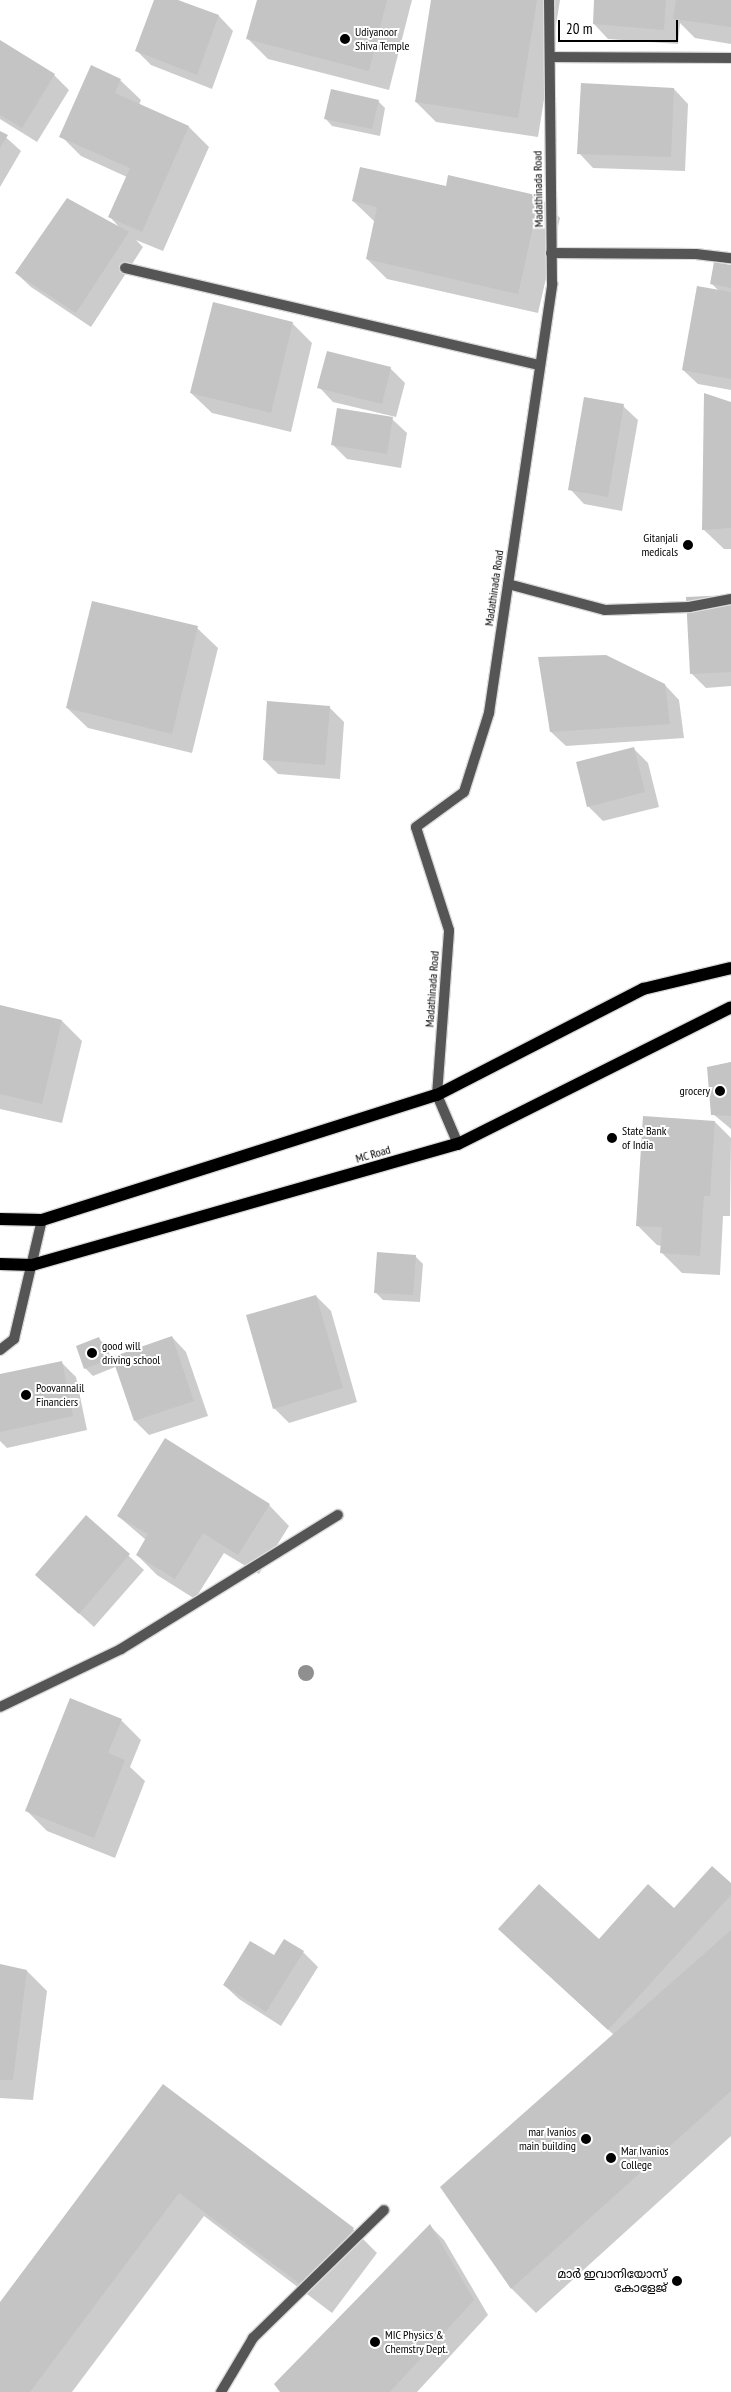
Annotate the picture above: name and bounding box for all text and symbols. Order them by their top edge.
scale bar [561,10,681,42]
text: 20 m [566,19,592,38]
place label: Udiyanoor Shiva Temple [355,25,410,53]
marker: Udiyanoor Shiva Temple [339,33,351,45]
street label: Madathinada Road [530,151,546,227]
place label: Gitanjali medicals [642,531,678,559]
marker: Gitanjali medicals [682,539,694,551]
street label: Madathinada Road [482,549,506,627]
street label: Madathinada Road [422,950,442,1028]
place label: grocery [680,1084,710,1098]
marker: grocery [714,1085,726,1097]
place label: State Bank of India [622,1124,666,1152]
marker: State Bank of India [606,1132,618,1144]
street label: MC Road [354,1142,392,1166]
place label: good will driving school [102,1339,160,1367]
marker: good will driving school [86,1347,98,1359]
place label: Poovannalil Financiers [36,1381,84,1409]
marker: Poovannalil Financiers [20,1389,32,1401]
place label: mar Ivanios main building [519,2125,576,2153]
marker: mar Ivanios main building [580,2133,592,2145]
place label: Mar Ivanios College [621,2144,669,2172]
marker: Mar Ivanios College [605,2152,617,2164]
place label: മാർ ഇവാനിയോസ് കോളേജ് [558,2267,667,2295]
marker: മാർ ഇവാനിയോസ് കോളേജ് [671,2275,683,2287]
place label: MIC Physics & Chemstry Dept. [385,2328,448,2356]
marker: MIC Physics & Chemstry Dept. [369,2336,381,2348]

